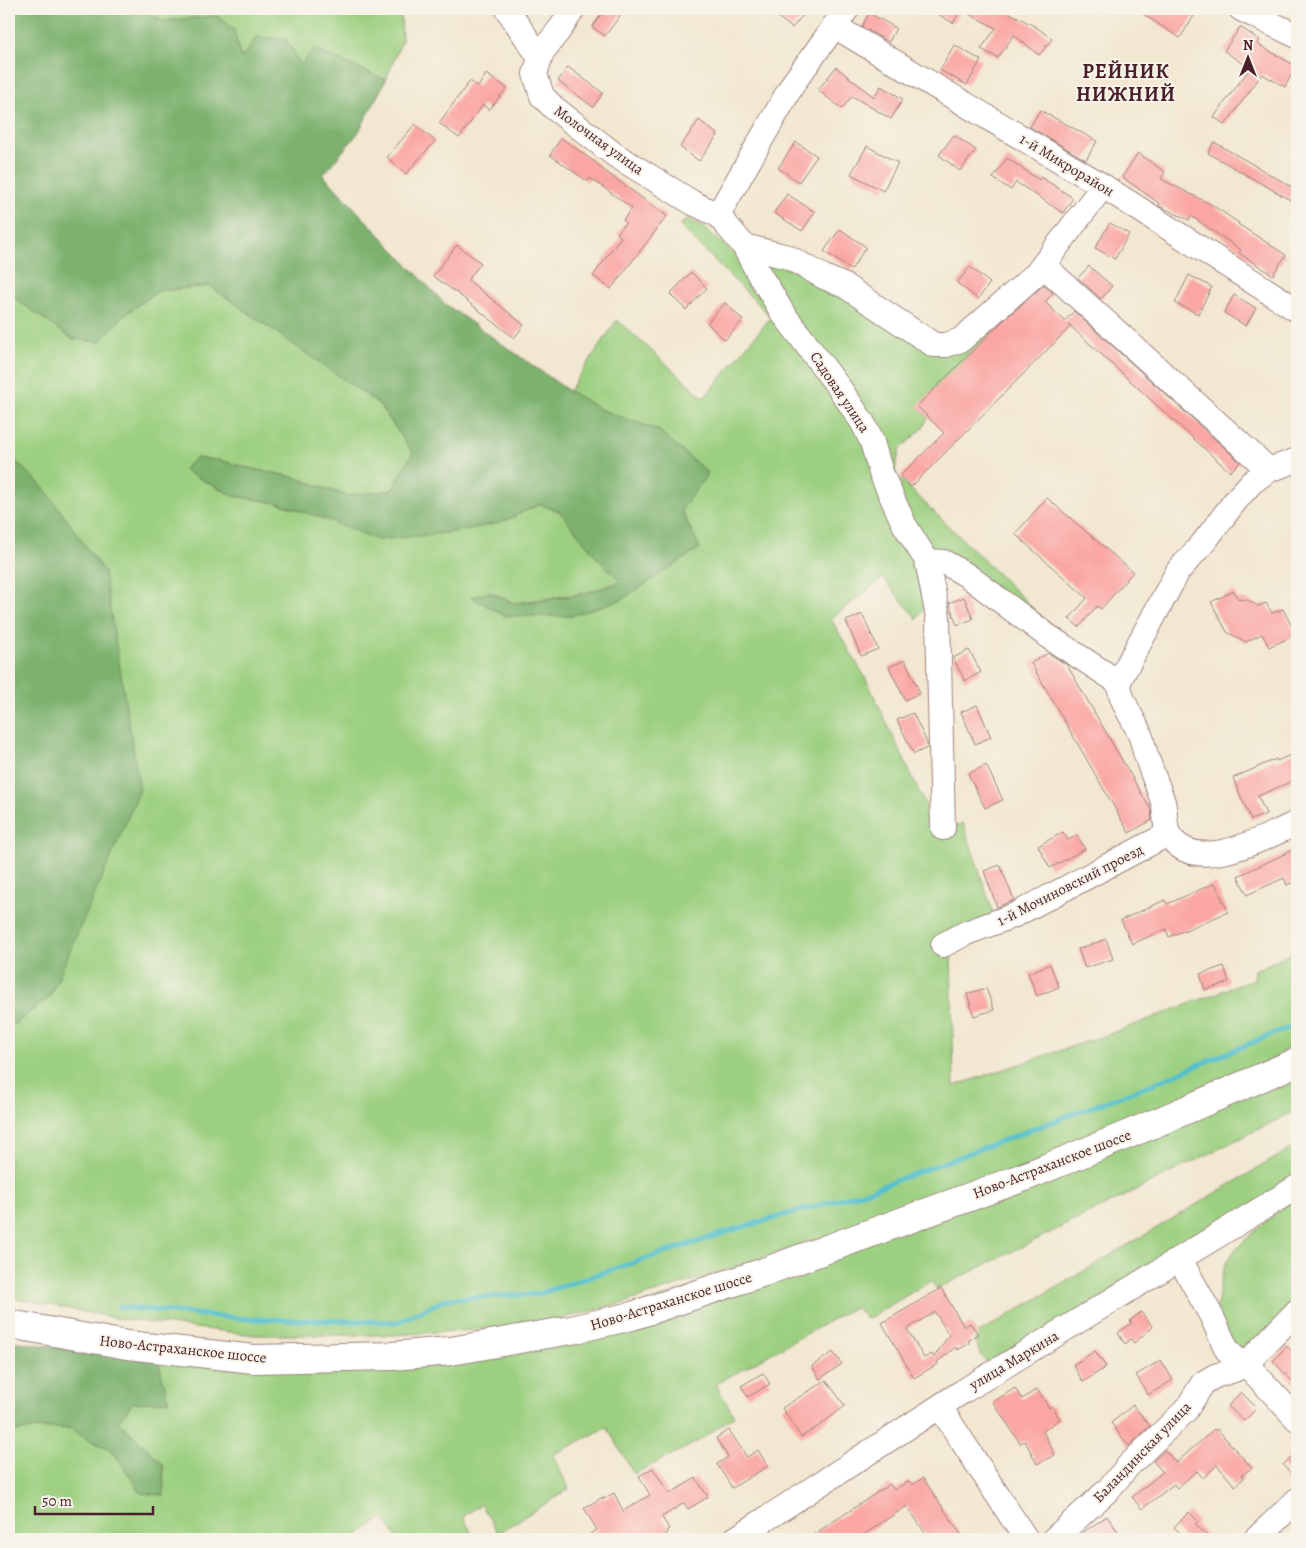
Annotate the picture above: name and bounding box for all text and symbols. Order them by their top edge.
north arrow [1224,32,1274,82]
text: N [1243,36,1253,55]
district label: РЕЙНИК НИЖНИЙ [1076,58,1176,108]
street label: Молочная улица [550,101,648,179]
street label: 1-й Микрорайон [1016,129,1118,201]
street label: Садовая улица [805,348,875,437]
street label: 1-й Мочиновский проезд [994,839,1146,931]
street label: Ново-Астраханское шоссе [970,1124,1134,1203]
street label: Ново-Астраханское шоссе [588,1267,754,1335]
street label: улица Маркина [965,1325,1062,1395]
street label: Ново-Астраханское шоссе [98,1330,268,1368]
street label: Баландинская улица [1089,1397,1196,1507]
scale bar [35,1483,152,1515]
text: 50 m [42,1491,72,1511]

